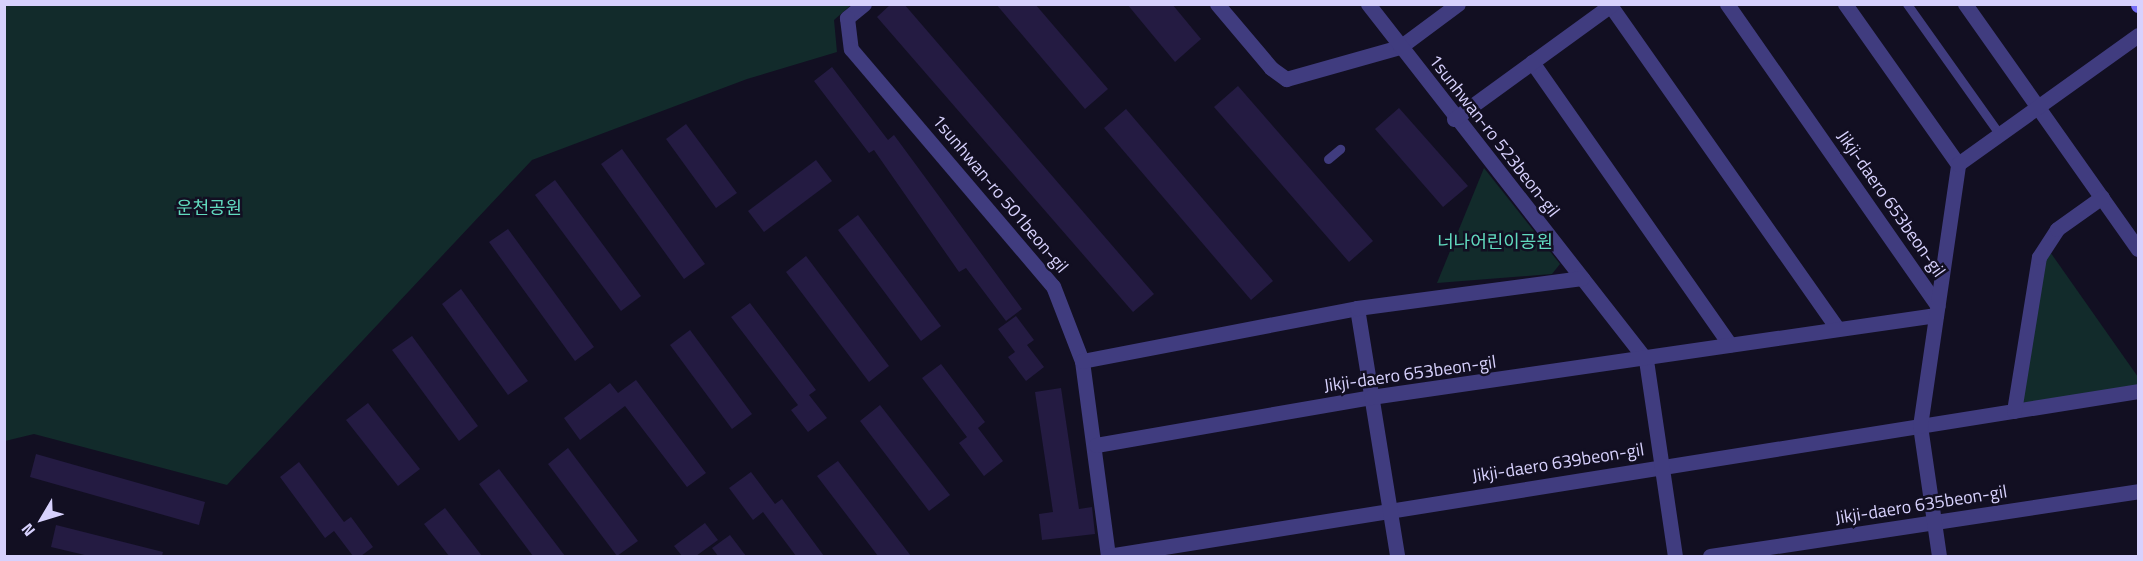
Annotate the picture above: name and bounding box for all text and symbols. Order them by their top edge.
street label: 1sunhwan-ro 523beon-gil [1424,50,1564,222]
street label: 1sunhwan-ro 501beon-gil [927,110,1073,278]
street label: Jikji-daero 653beon-gil [1832,127,1950,281]
park label: 운천공원 [176,197,242,219]
park label: 너나어린이공원 [1437,231,1553,253]
street label: Jikji-daero 653beon-gil [1322,351,1498,397]
street label: Jikji-daero 639beon-gil [1470,439,1646,487]
street label: Jikji-daero 635beon-gil [1833,481,2009,529]
north arrow [12,489,72,549]
text: N [15,518,41,542]

